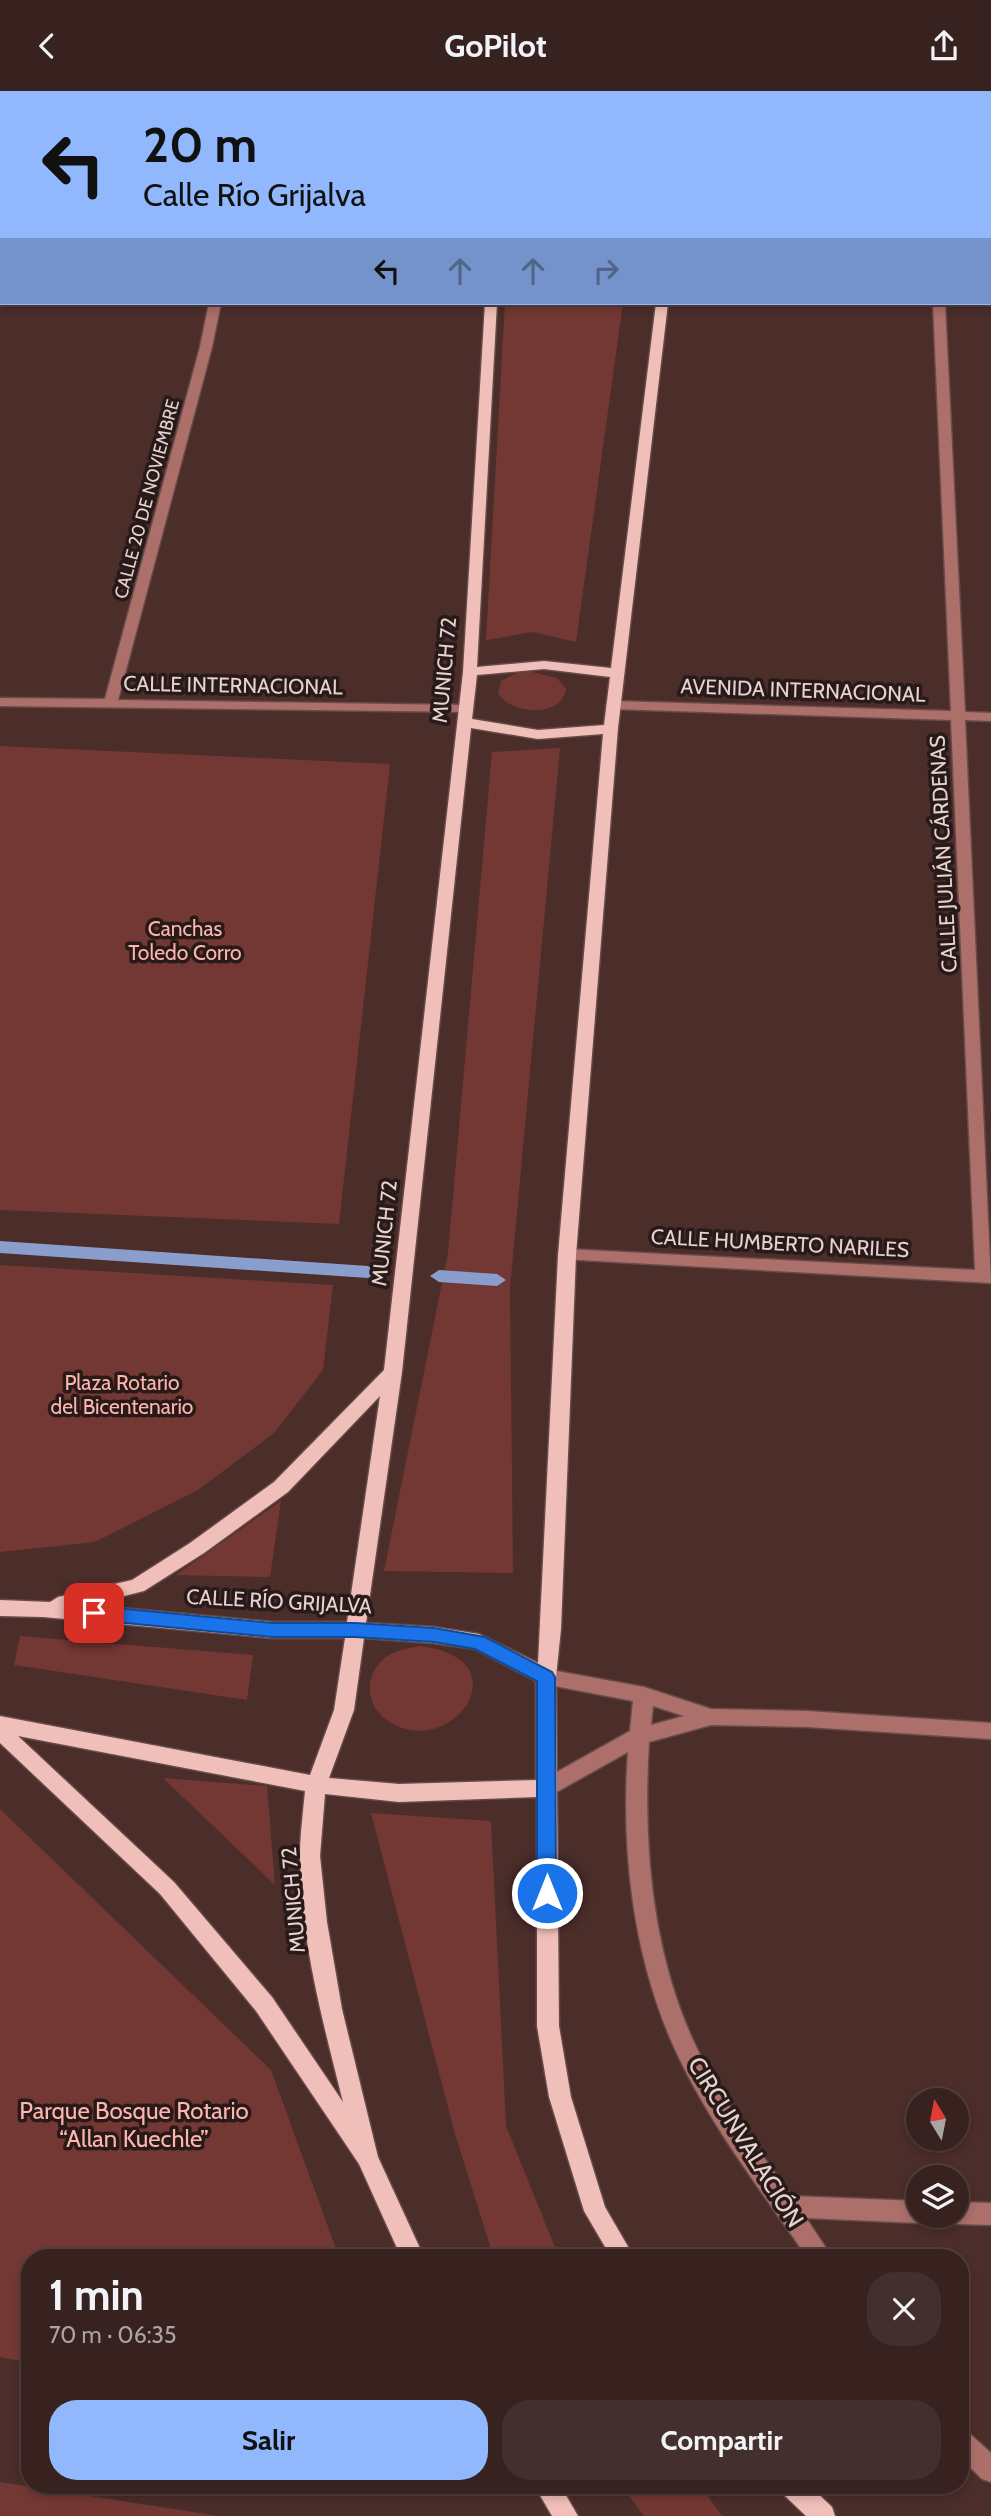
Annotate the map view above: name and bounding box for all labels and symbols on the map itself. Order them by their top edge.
street label: CALLE 20 DE NOVIEMBRE [110,397,184,601]
street label: MUNICH 72 [427,616,461,724]
street label: CALLE INTERNACIONAL [123,671,343,699]
street label: AVENIDA INTERNACIONAL [680,673,926,707]
street label: CALLE JULIÁN CÁRDENAS [924,735,962,973]
park label: Canchas Toledo Corro [128,916,242,965]
street label: MUNICH 72 [366,1179,402,1287]
street label: CALLE HUMBERTO NARILES [650,1224,910,1262]
park label: Plaza Rotario del Bicentenario [51,1370,193,1419]
pin [64,1583,124,1643]
street label: CALLE RÍO GRIJALVA [186,1584,372,1618]
street label: MUNICH 72 [276,1846,310,1954]
position arrow [510,1856,584,1930]
street label: CIRCUNVALACIÓN [682,2051,810,2233]
north arrow [906,2088,970,2151]
park label: Parque Bosque Rotario “Allan Kuechle” [19,2096,249,2153]

